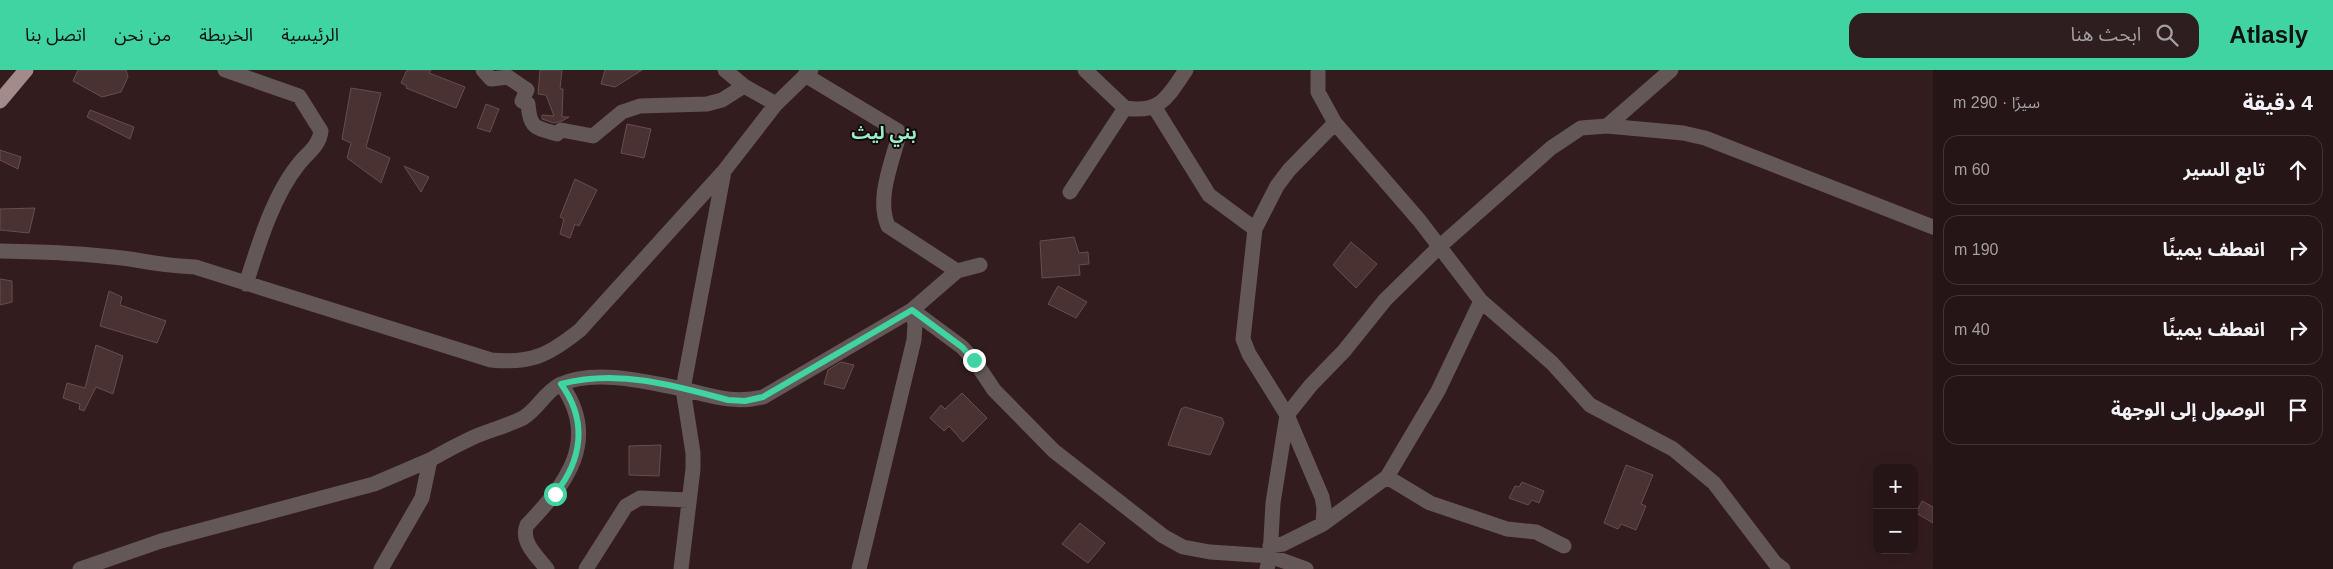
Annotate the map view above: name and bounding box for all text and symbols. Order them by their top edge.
search box [1849,13,2199,58]
icon: search [2153,21,2181,49]
text: Atlasly [2229,21,2308,48]
text: ابحث هنا [2071,24,2141,45]
text: اتصل بنا [25,25,86,45]
text: من نحن [114,25,171,45]
text: الخريطة [199,25,253,45]
text: الرئيسية [281,25,339,45]
text: 4 دقيقة [2243,91,2313,114]
text: سيرًا · 290 m [1953,94,2040,111]
district label: بني ليث [851,123,917,147]
icon: ahead [2284,156,2312,184]
text: تابع السير [2183,159,2265,180]
text: 60 m [1954,161,1990,178]
icon: right [2284,236,2312,264]
text: انعطف يمينًا [2163,239,2265,260]
text: 190 m [1954,241,1998,258]
icon: right [2284,316,2312,344]
text: انعطف يمينًا [2163,319,2265,340]
text: 40 m [1954,321,1990,338]
route end [963,349,986,372]
icon: arrive [2284,396,2312,424]
text: الوصول إلى الوجهة [2111,399,2265,420]
map controls [1873,464,1918,554]
button: + [1873,464,1918,509]
route start [544,483,567,506]
button: − [1873,509,1918,554]

